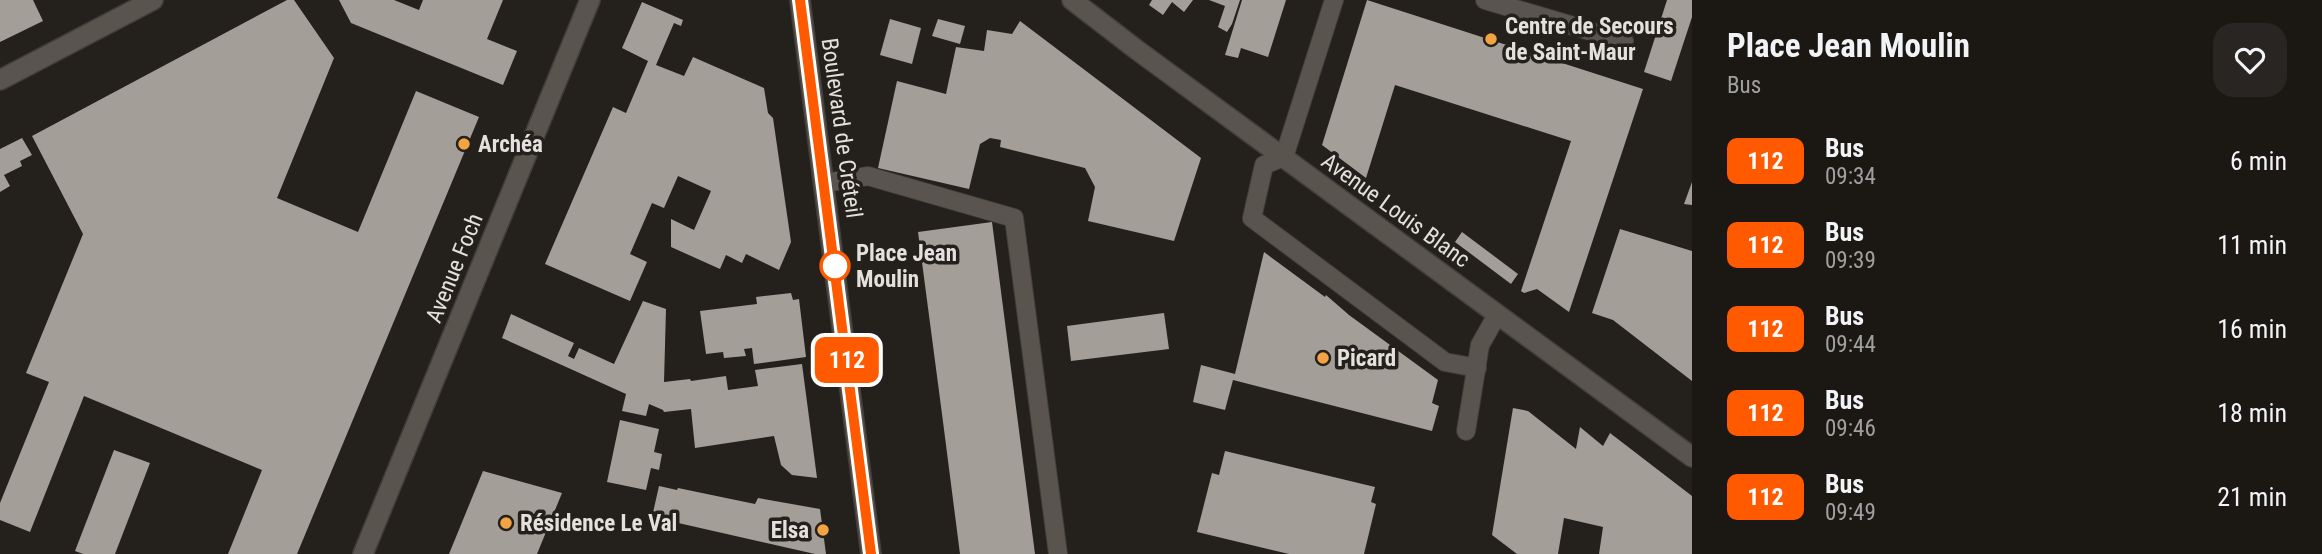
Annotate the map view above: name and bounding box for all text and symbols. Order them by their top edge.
place label: Centre de Secours de Saint-Maur [1505,13,1674,66]
button: heart [2213,23,2287,97]
text: Place Jean Moulin [1727,26,1970,65]
marker: Centre de Secours de Saint-Maur [1483,31,1499,47]
street label: Boulevard de Créteil [816,36,868,220]
text: Bus [1727,72,1761,99]
place label: Archéa [478,131,543,158]
text: Bus [1825,133,1864,163]
marker: Archéa [456,136,472,152]
text: 6 min [2230,146,2287,176]
text: 112 [1747,147,1784,175]
street label: Avenue Louis Blanc [1316,148,1475,273]
text: 09:34 [1825,163,1876,190]
street label: Avenue Foch [420,210,489,327]
text: Bus [1825,217,1864,247]
text: 11 min [2217,230,2287,260]
text: 112 [1747,231,1784,259]
place label: Place Jean Moulin [856,240,957,293]
text: 09:39 [1825,247,1876,274]
marker: Place Jean Moulin [820,251,850,281]
text: Bus [1825,301,1864,331]
text: 16 min [2217,314,2287,344]
text: 112 [1747,315,1784,343]
text: 09:44 [1825,331,1876,358]
line badge: 112 [807,337,887,383]
place label: Picard [1337,345,1396,372]
text: 112 [829,346,865,374]
marker: Picard [1315,350,1331,366]
text: Bus [1825,385,1864,415]
text: 18 min [2217,398,2287,428]
text: 112 [1747,399,1784,427]
text: 09:46 [1825,415,1876,442]
text: Bus [1825,469,1864,499]
text: 21 min [2217,482,2287,512]
text: 112 [1747,483,1784,511]
text: 09:49 [1825,499,1876,526]
place label: Résidence Le Val [520,510,677,537]
marker: Résidence Le Val [498,515,514,531]
place label: Elsa [771,517,809,544]
marker: Elsa [815,522,831,538]

